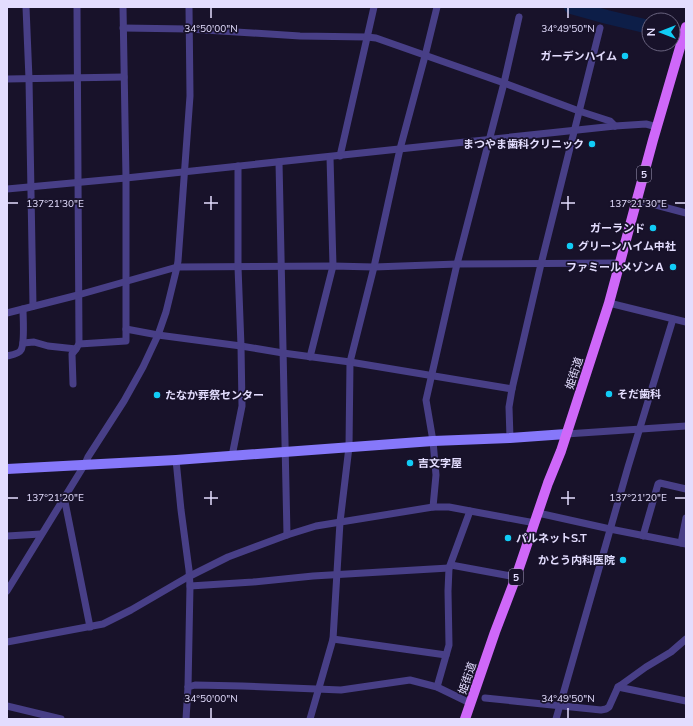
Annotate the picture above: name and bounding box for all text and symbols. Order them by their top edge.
north arrow [641,12,681,52]
text: 34°50'00"N [184,22,238,35]
text: 34°49'50"N [541,22,595,35]
text: N [644,28,658,36]
place label: ガーデンハイム [540,49,617,63]
marker: ガーデンハイム [620,51,630,61]
place label: まつやま歯科クリニック [463,137,584,151]
marker: まつやま歯科クリニック [587,139,597,149]
road number: 5 [637,166,651,182]
text: 137°21'30"E [26,197,84,210]
text: 137°21'30"E [609,197,667,210]
place label: ガーランド [590,221,645,235]
marker: ガーランド [648,223,658,233]
place label: グリーンハイム中社 [578,239,676,253]
marker: グリーンハイム中社 [565,241,575,251]
place label: ファミールメゾンＡ [566,260,665,274]
marker: ファミールメゾンＡ [668,262,678,272]
street label: 姫街道 [562,355,586,391]
place label: そだ歯科 [617,387,661,401]
place label: たなか葬祭センター [165,388,264,402]
marker: そだ歯科 [604,389,614,399]
marker: たなか葬祭センター [152,390,162,400]
place label: 吉文字屋 [418,456,462,470]
marker: 吉文字屋 [405,458,415,468]
text: 137°21'20"E [26,491,84,504]
text: 137°21'20"E [609,491,667,504]
place label: パルネットS.T [516,531,587,545]
marker: パルネットS.T [503,533,513,543]
place label: かとう内科医院 [538,553,615,567]
marker: かとう内科医院 [618,555,628,565]
road number: 5 [509,569,523,585]
street label: 姫街道 [455,660,479,696]
text: 34°50'00"N [184,692,238,705]
text: 34°49'50"N [541,692,595,705]

